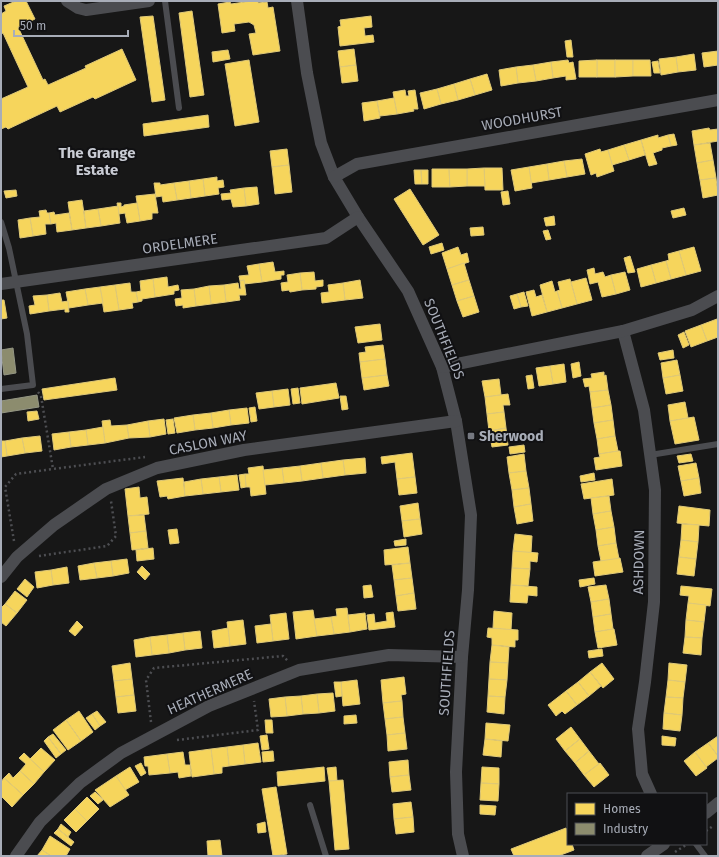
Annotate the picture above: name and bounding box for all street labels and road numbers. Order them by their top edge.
street label: WOODHURST [480,103,564,134]
street label: ORDELMERE [141,230,219,258]
street label: SOUTHFIELDS [420,296,468,382]
street label: CASLON WAY [167,427,249,459]
street label: ASHDOWN [630,529,648,595]
street label: SOUTHFIELDS [436,629,458,716]
street label: HEATHERMERE [165,666,255,718]

